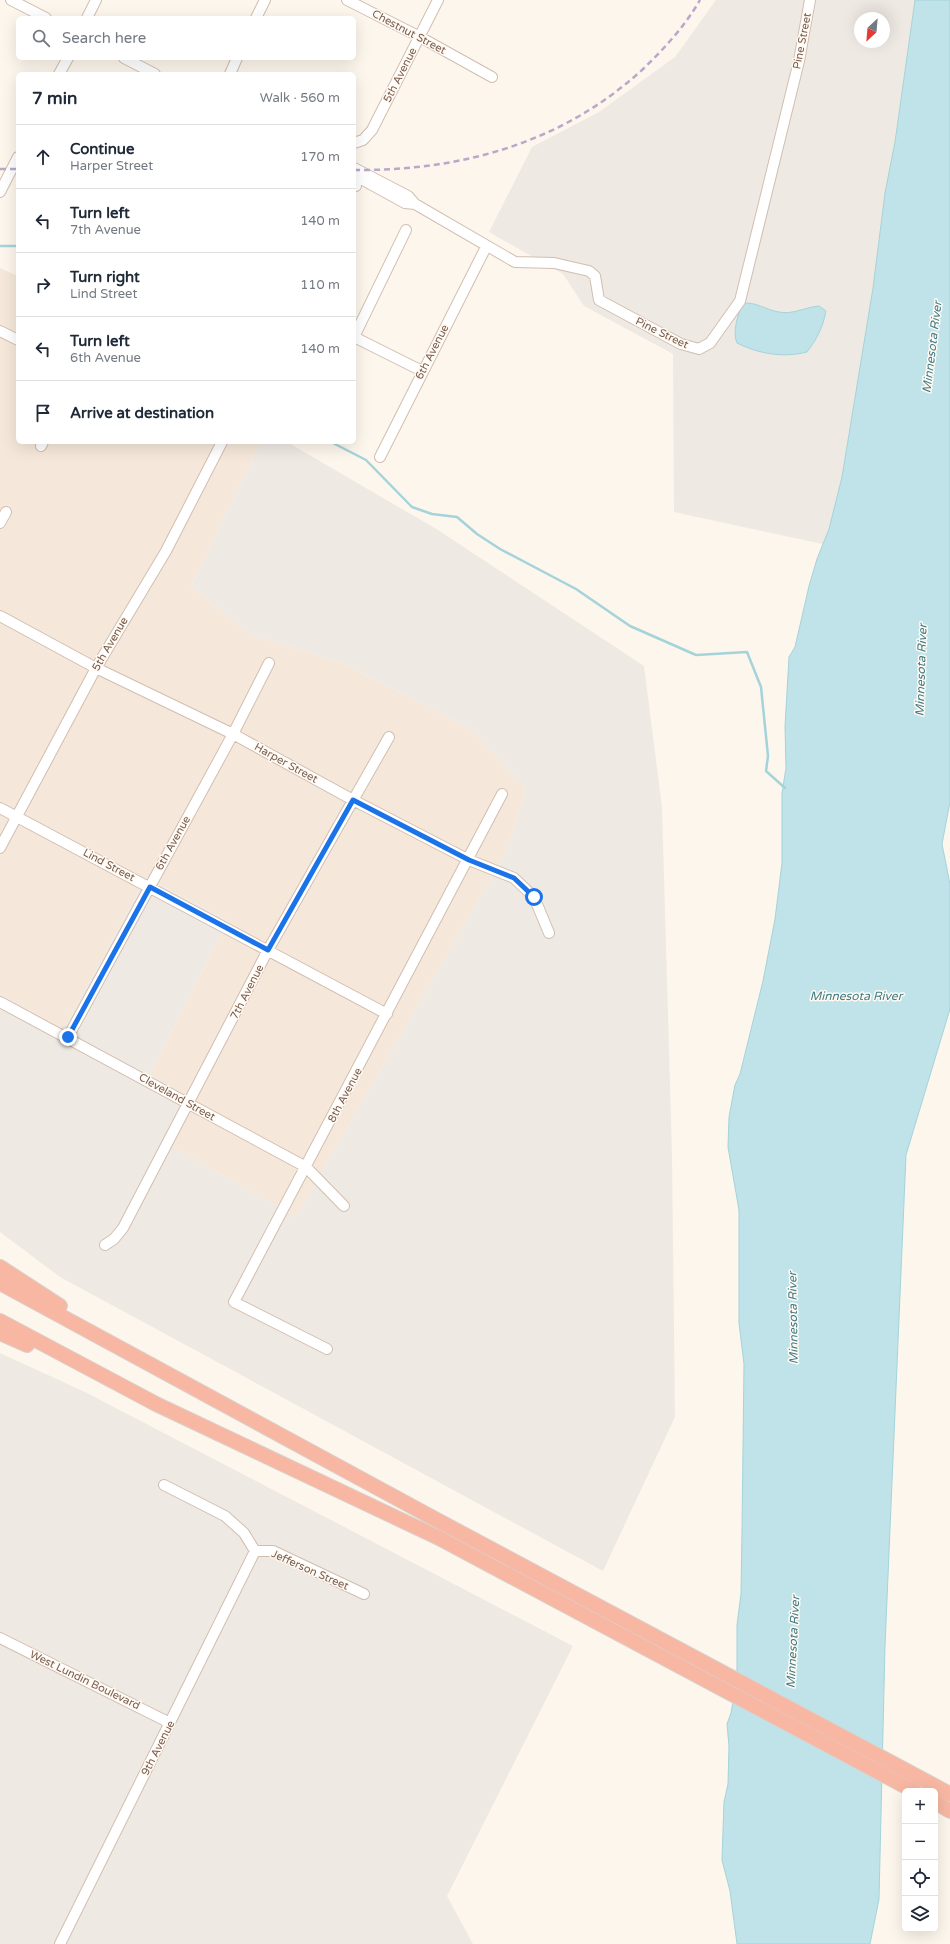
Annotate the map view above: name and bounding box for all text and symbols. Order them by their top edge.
street label: Chestnut Street [370,7,448,57]
street label: Pine Street [790,12,814,70]
north arrow [854,12,890,48]
search box [16,16,356,60]
icon: search [30,27,52,49]
text: Search here [62,29,146,47]
street label: 5th Avenue [381,45,419,105]
text: 7 min [32,88,77,109]
text: Walk · 560 m [260,90,340,106]
text: Continue [70,140,134,158]
icon: ahead [32,146,54,168]
text: 170 m [300,149,340,165]
text: Harper Street [70,158,153,174]
text: Turn left [70,204,130,222]
icon: left [32,210,54,232]
text: 140 m [300,213,340,229]
text: 7th Avenue [70,222,141,238]
text: Turn right [70,268,140,286]
icon: right [32,274,54,296]
text: 110 m [300,277,340,293]
text: Lind Street [70,286,137,302]
water label: Minnesota River [919,299,945,394]
street label: Pine Street [633,315,691,351]
street label: 6th Avenue [413,322,451,382]
text: Turn left [70,332,130,350]
icon: left [32,338,54,360]
text: 140 m [300,341,340,357]
text: 6th Avenue [70,350,141,366]
icon: arrive [32,402,54,424]
text: Arrive at destination [70,404,214,422]
street label: 5th Avenue [89,615,131,673]
water label: Minnesota River [912,622,930,716]
street label: Harper Street [252,740,320,786]
street label: 6th Avenue [153,814,193,872]
street label: Lind Street [81,846,137,884]
route start [525,888,543,906]
street label: 7th Avenue [228,962,266,1022]
water label: Minnesota River [810,989,904,1003]
route end [59,1028,77,1046]
street label: 8th Avenue [325,1065,365,1125]
street label: Cleveland Street [136,1071,218,1123]
water label: Minnesota River [785,1270,801,1364]
street label: Jefferson Street [269,1547,351,1593]
water label: Minnesota River [784,1594,802,1689]
street label: West Lundin Boulevard [28,1648,142,1712]
street label: 9th Avenue [139,1718,177,1778]
map controls [902,1788,938,1932]
button: + [902,1788,938,1824]
button: − [902,1824,938,1860]
button: locate [902,1860,938,1896]
button: layers [902,1896,938,1932]

